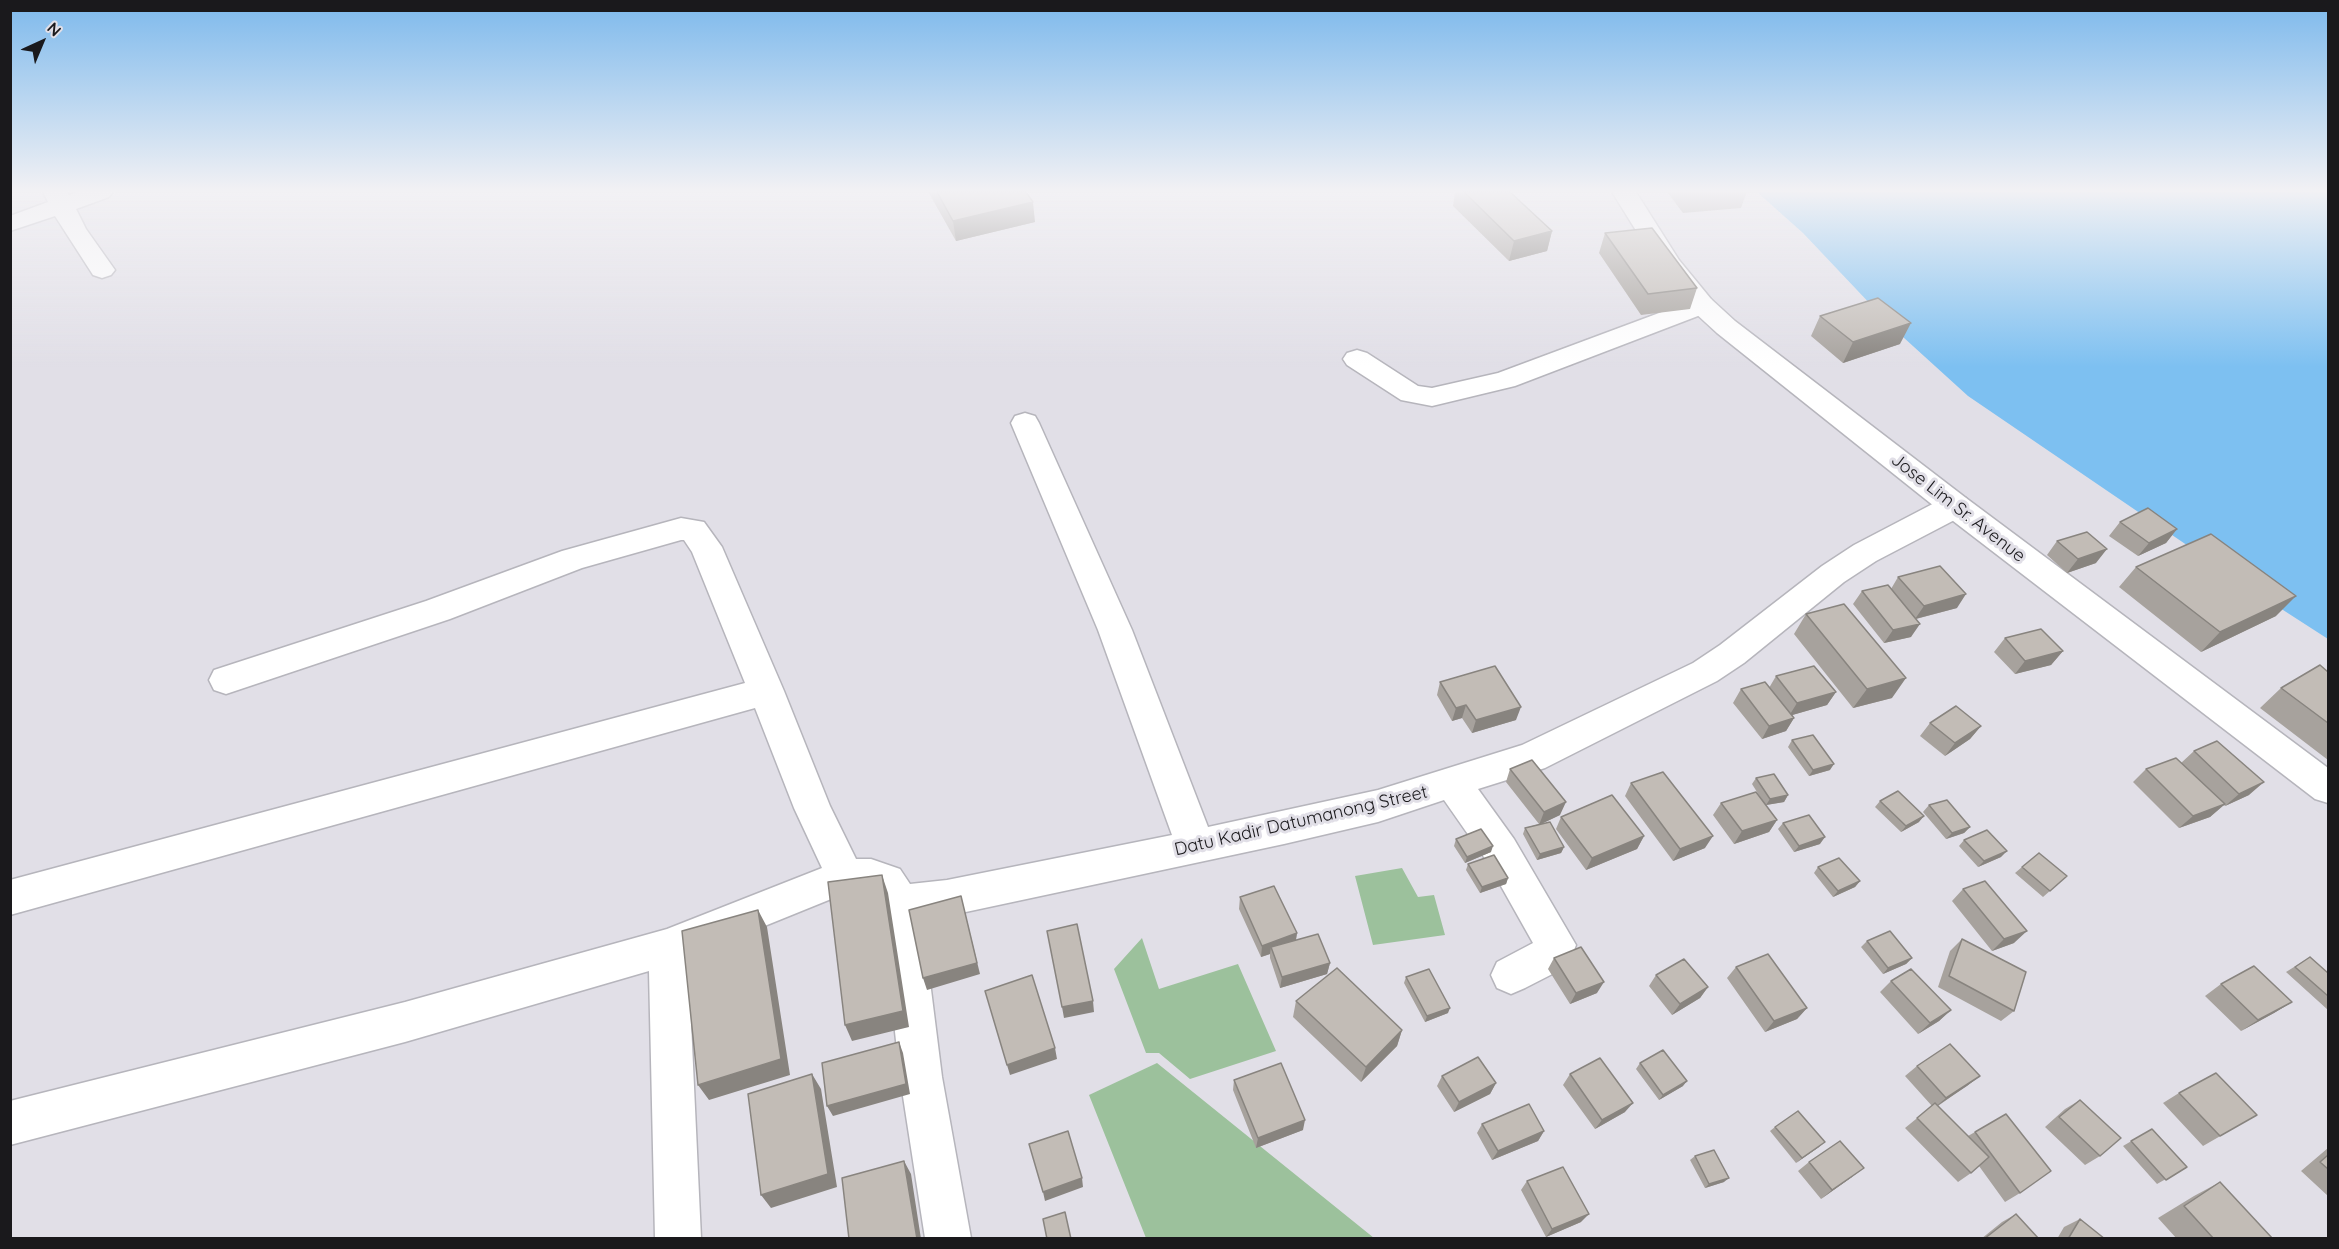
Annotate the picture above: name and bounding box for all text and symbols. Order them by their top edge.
north arrow [12,12,72,72]
text: N [43,18,66,40]
street label: Jose Lim Sr. Avenue [1887,449,2029,567]
street label: Datu Kadir Datumanong Street [1172,781,1430,861]

